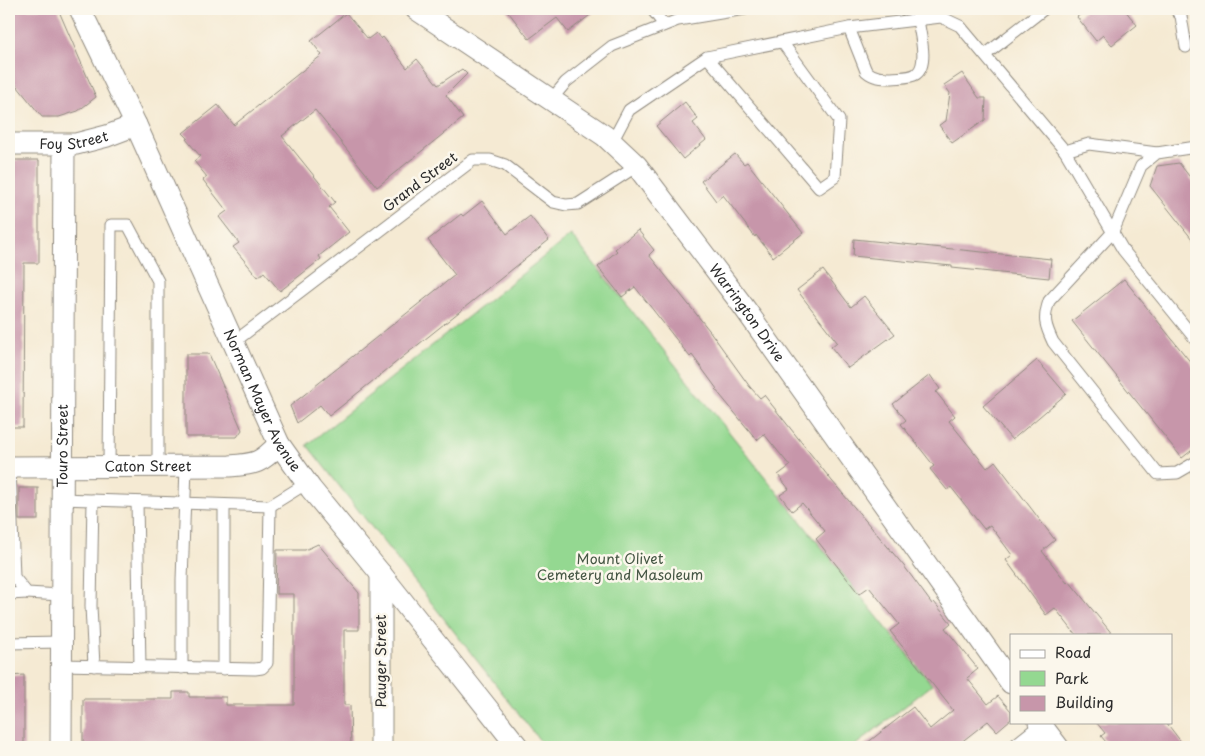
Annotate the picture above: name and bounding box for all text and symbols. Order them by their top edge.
street label: Foy Street [39,125,111,154]
street label: Grand Street [378,146,462,217]
street label: Warrington Drive [705,259,790,366]
street label: Norman Mayer Avenue [219,326,307,476]
street label: Touro Street [51,404,73,488]
street label: Caton Street [104,455,192,477]
park label: Mount Olivet Cemetery and Masoleum [537,548,703,585]
street label: Pauger Street [370,614,391,708]
legend [1010,634,1172,724]
text: Road [1055,640,1091,663]
text: Park [1055,666,1089,689]
text: Building [1055,690,1114,713]

